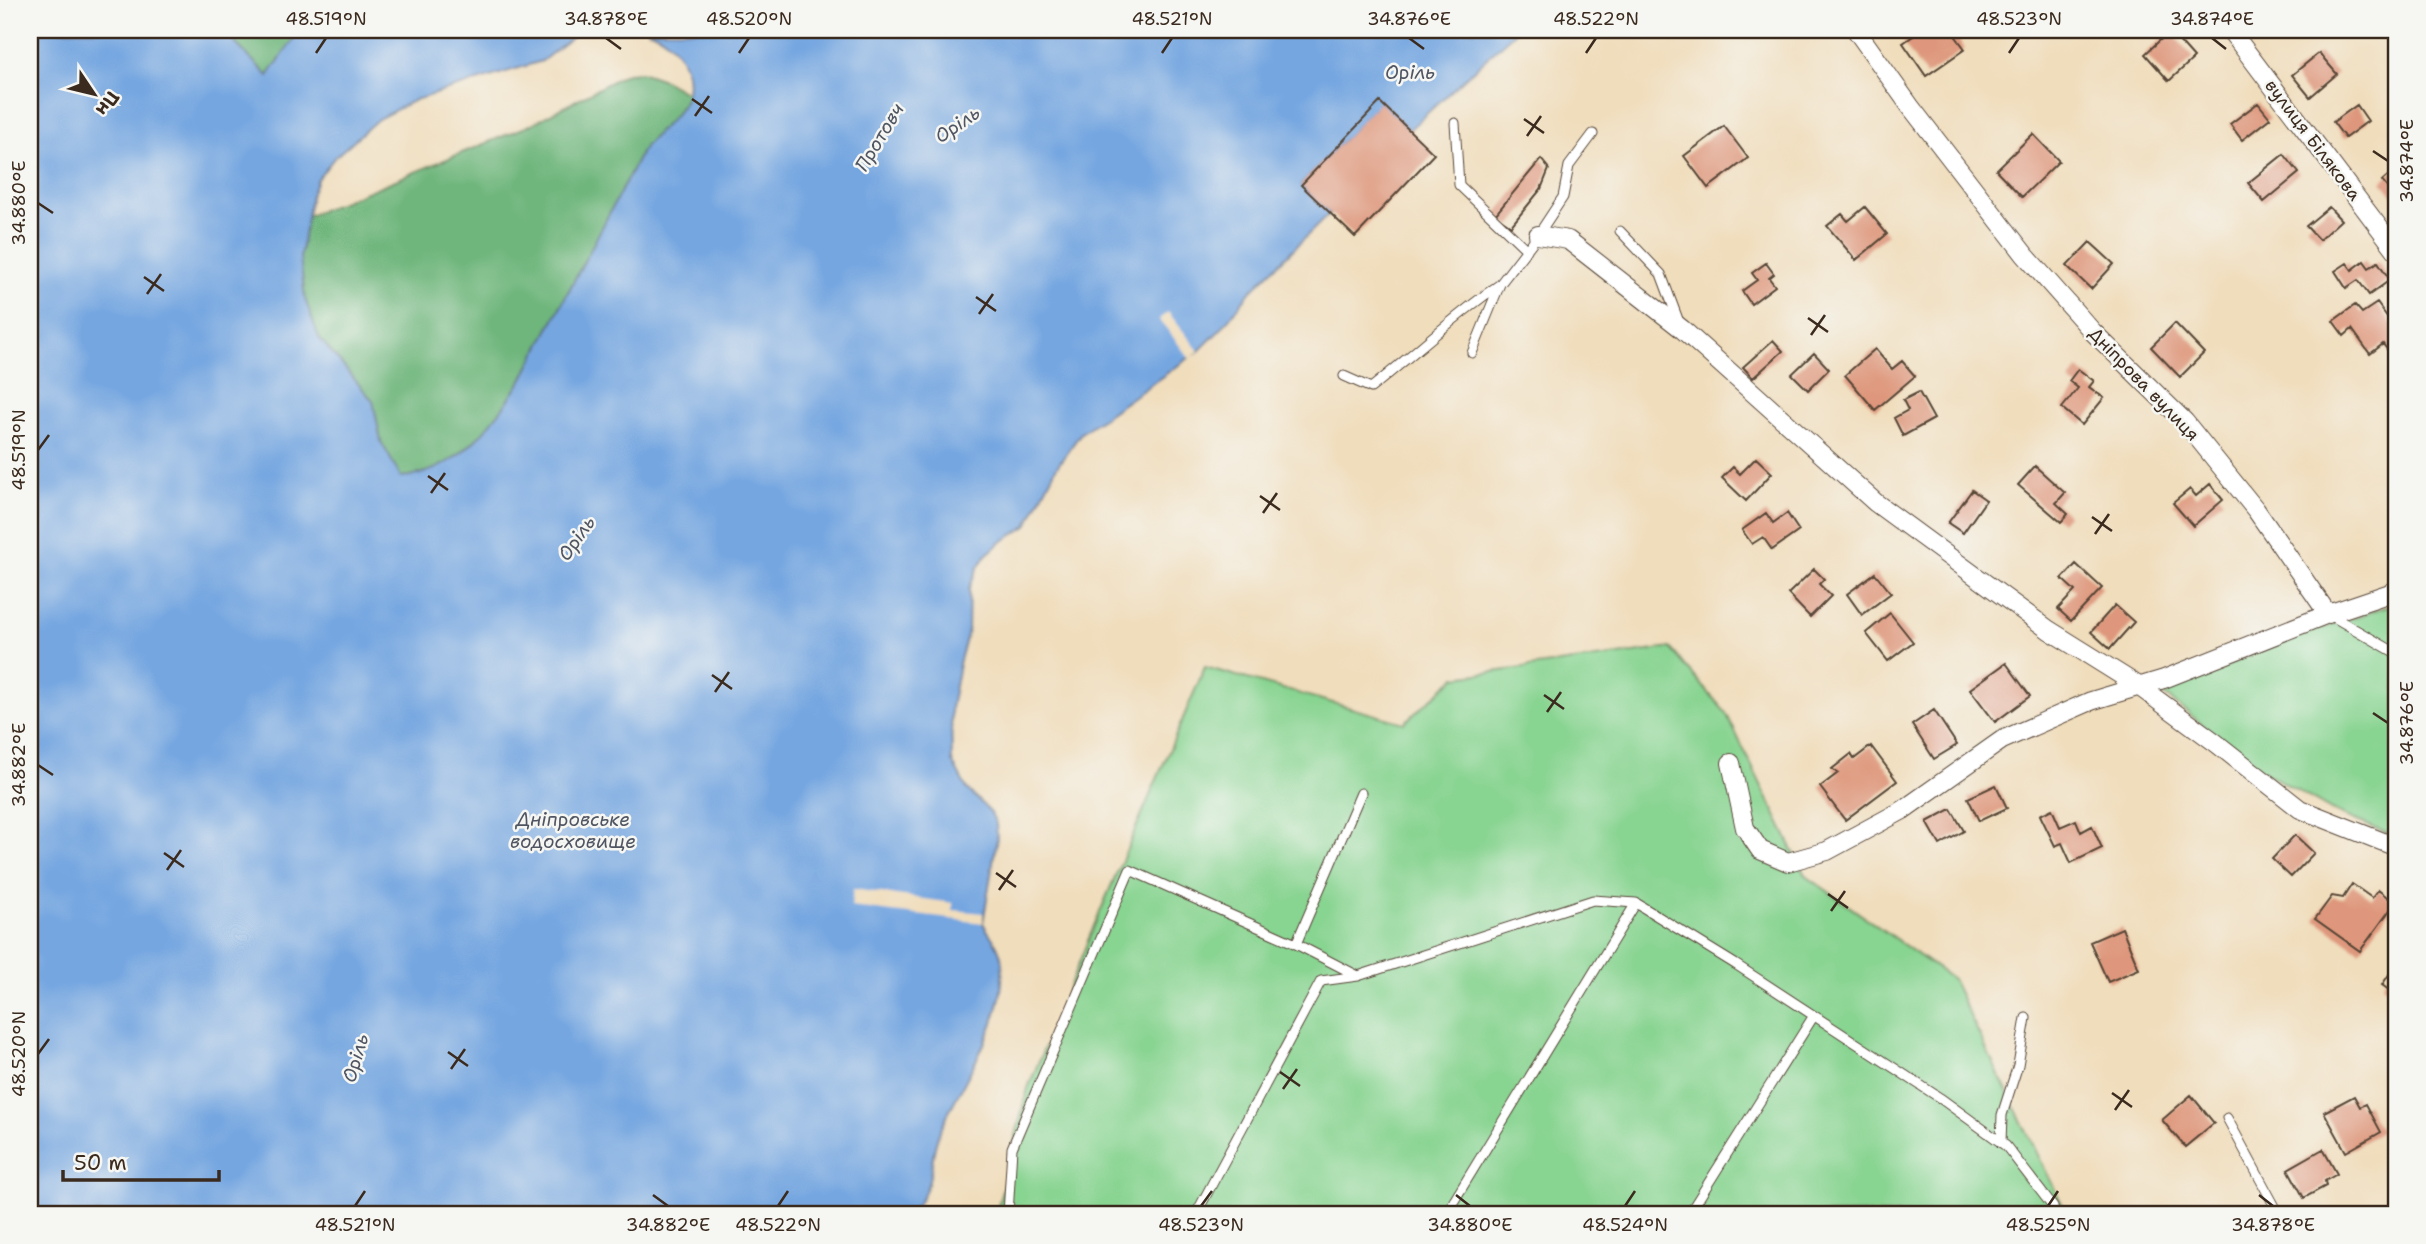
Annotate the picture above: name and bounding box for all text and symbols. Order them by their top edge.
text: 48.519°N [285,7,367,31]
text: 34.878°E [564,7,648,31]
text: 48.520°N [706,7,792,31]
text: 48.521°N [1131,7,1213,31]
text: 34.876°E [1367,7,1451,31]
text: 48.522°N [1553,7,1639,31]
text: 48.523°N [1976,7,2062,31]
text: 34.874°E [2170,7,2254,31]
north arrow [60,60,130,130]
water label: Орiль [1385,60,1435,85]
street label: вулиця Білякова [2259,74,2367,206]
text: Пн [90,86,125,121]
water label: Протовч [849,98,910,176]
water label: Оріль [930,100,985,149]
text: 34.874°E [2395,119,2419,203]
text: 34.880°E [7,160,31,246]
street label: Дніпрова вулиця [2083,322,2205,446]
text: 48.519°N [7,409,31,491]
water label: Оріль [552,511,601,566]
text: 34.876°E [2395,681,2419,765]
text: 34.882°E [7,723,31,807]
water label: Дніпровське водосховище [510,807,636,854]
text: 48.520°N [7,1011,31,1097]
water label: Оріль [336,1030,375,1086]
scale bar [63,1139,219,1183]
text: 50 m [74,1149,127,1177]
text: 48.521°N [314,1213,396,1237]
text: 34.882°E [626,1213,710,1237]
text: 48.522°N [735,1213,821,1237]
text: 48.523°N [1158,1213,1244,1237]
text: 34.880°E [1427,1213,1513,1237]
text: 48.524°N [1582,1213,1668,1237]
text: 48.525°N [2005,1213,2091,1237]
text: 34.878°E [2231,1213,2315,1237]

